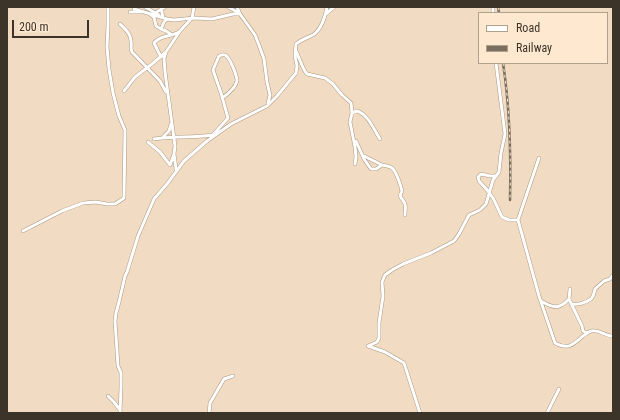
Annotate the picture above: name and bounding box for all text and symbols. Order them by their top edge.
scale bar [14,12,91,38]
legend [478,12,608,64]
text: 200 m [19,20,49,34]
text: Road [516,21,540,35]
text: Railway [516,41,552,55]

